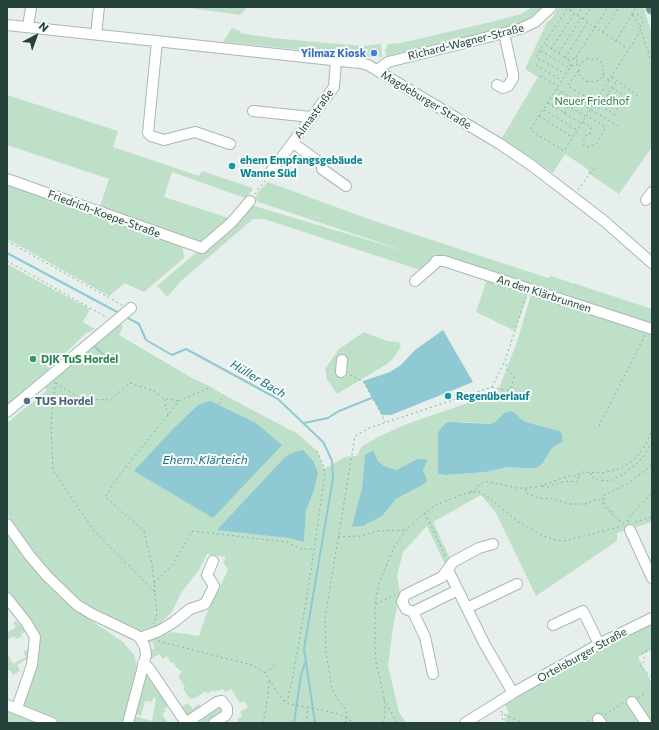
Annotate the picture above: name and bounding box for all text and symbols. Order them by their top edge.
north arrow [16,16,56,56]
text: N [37,19,52,34]
street label: Richard-Wagner-Straße [407,21,525,63]
place label: Yilmaz Kiosk [301,46,366,60]
marker: Yilmaz Kiosk [369,48,379,58]
street label: Magdeburger Straße [379,68,473,132]
street label: Almastraße [292,87,336,141]
park label: Neuer Friedhof [554,94,630,108]
place label: ehem Empfangsgebäude Wanne Süd [240,153,362,179]
marker: ehem Empfangsgebäude Wanne Süd [227,161,237,171]
street label: Friedrich-Koepe-Straße [46,187,162,241]
street label: An den Klärbrunnen [495,272,593,316]
place label: DJK TuS Hordel [41,352,118,366]
marker: DJK TuS Hordel [28,354,38,364]
water label: Hüller Bach [228,357,288,401]
place label: Regenüberlauf [456,389,530,403]
marker: Regenüberlauf [443,391,453,401]
place label: TUS Hordel [35,394,93,408]
marker: TUS Hordel [22,396,32,406]
water label: Ehem. Klärteich [162,453,248,467]
street label: Ortelsburger Straße [535,625,629,685]

